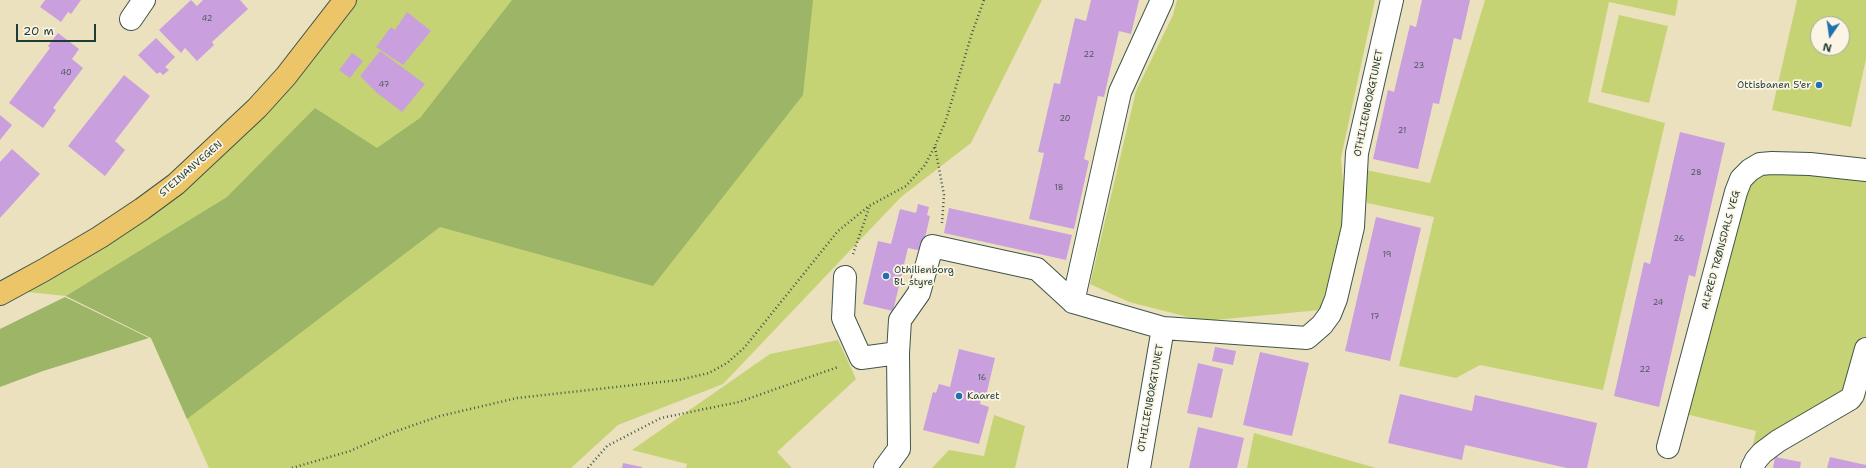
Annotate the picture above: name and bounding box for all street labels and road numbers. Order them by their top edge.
street label: OTHILIENBORGTUNET [1352,48,1386,158]
street label: STEINANVEGEN [157,138,225,200]
street label: ALFRED TRØNSDALS VEG [1699,189,1743,311]
street label: OTHILIENBORGTUNET [1136,343,1166,453]

